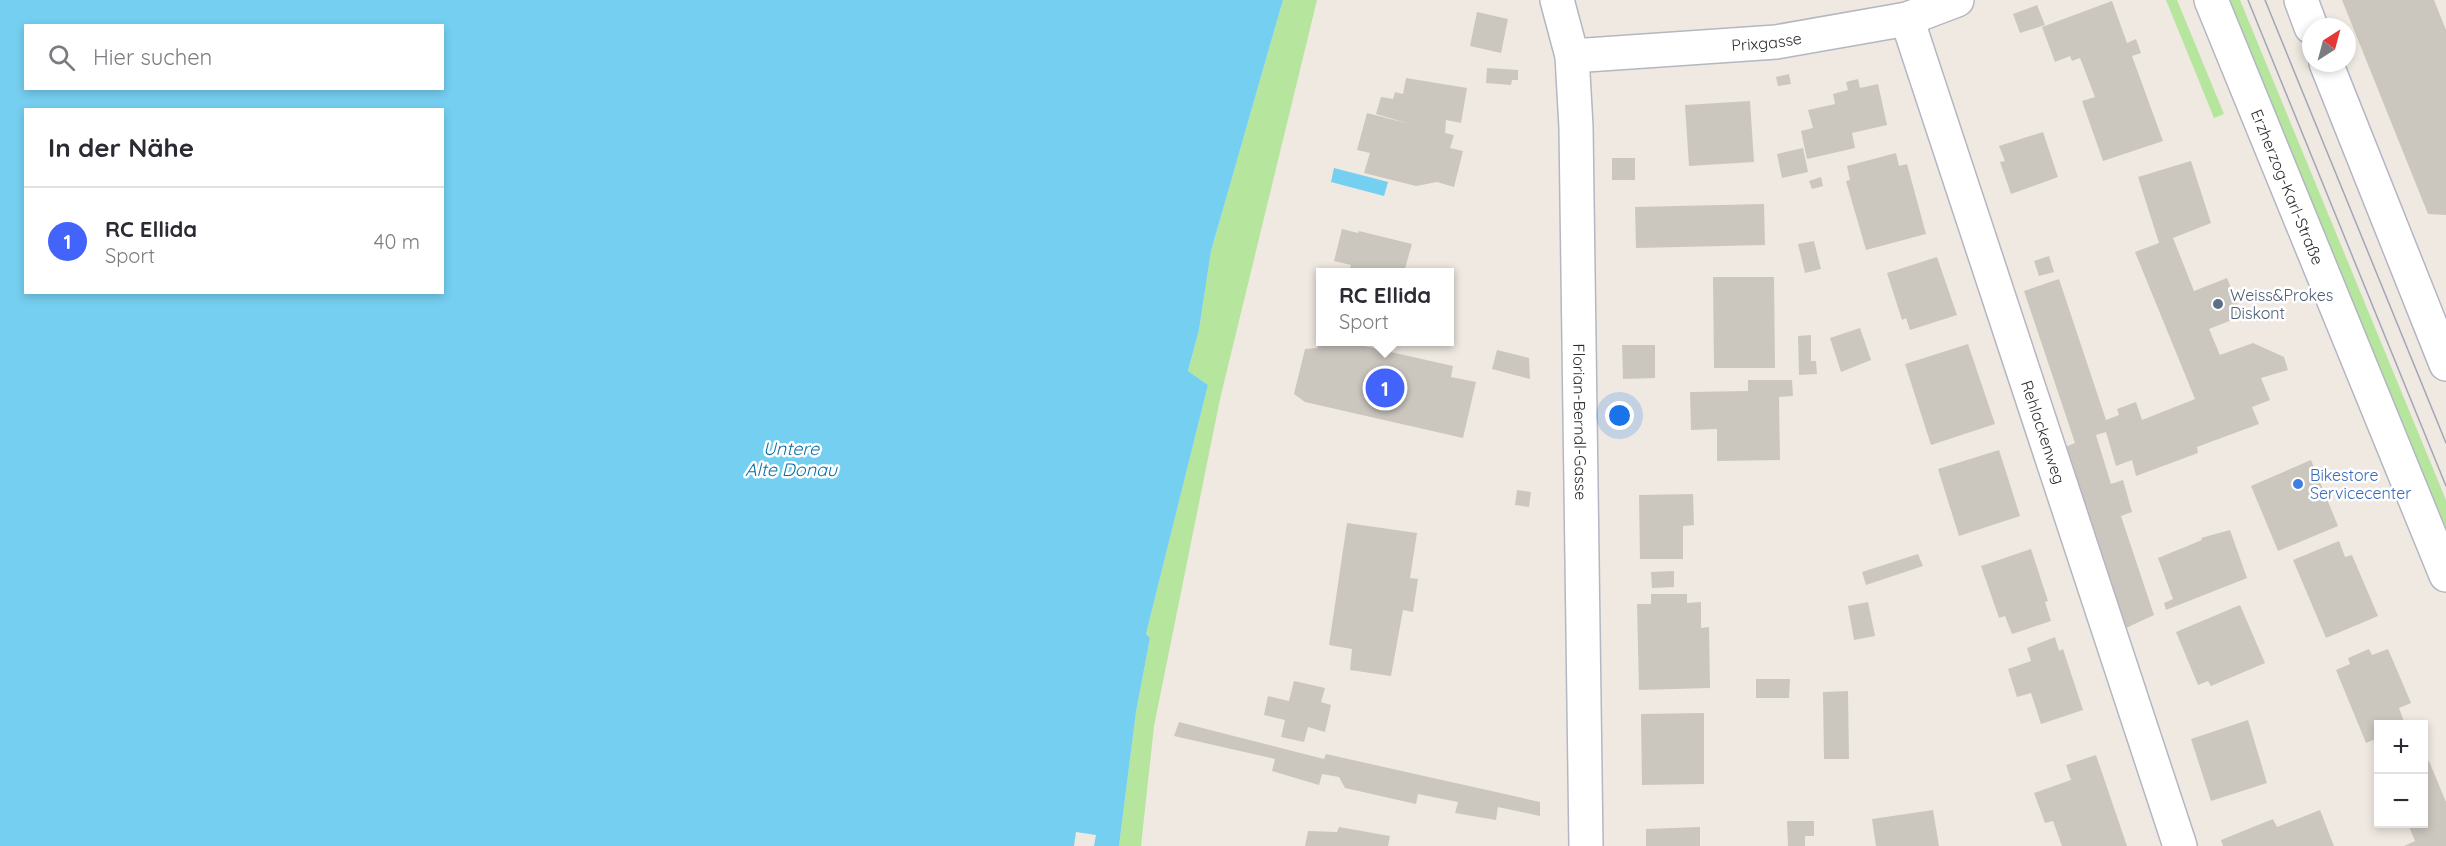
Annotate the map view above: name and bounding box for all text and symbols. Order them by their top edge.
north arrow [2302,18,2356,72]
search box [24,24,444,90]
street label: Prixgasse [1731,28,1803,55]
icon: search [45,41,78,74]
text: Hier suchen [93,43,212,71]
street label: Erzherzog-Karl-Straße [2247,106,2328,268]
text: In der Nähe [48,131,194,164]
text: RC Ellida [105,215,197,243]
text: 1 [64,229,71,254]
text: 40 m [374,229,420,254]
text: Sport [105,243,155,268]
popup [1316,268,1454,346]
text: RC Ellida [1339,281,1431,309]
place label: Weiss&Prokes Diskont [2230,285,2333,323]
marker: Weiss&Prokes Diskont [2211,297,2225,311]
text: Sport [1339,309,1389,334]
street label: Florian-Berndl-Gasse [1569,343,1591,500]
pin: 1 [1366,366,1404,410]
street label: Rehlackenweg [2017,378,2070,486]
your location [1605,401,1634,430]
water label: Untere Alte Donau [745,437,839,481]
place label: Bikestore Servicecenter [2310,465,2411,503]
marker: Bikestore Servicecenter [2291,477,2305,491]
map controls [2374,720,2428,828]
button: + [2374,720,2428,774]
button: − [2374,774,2428,828]

